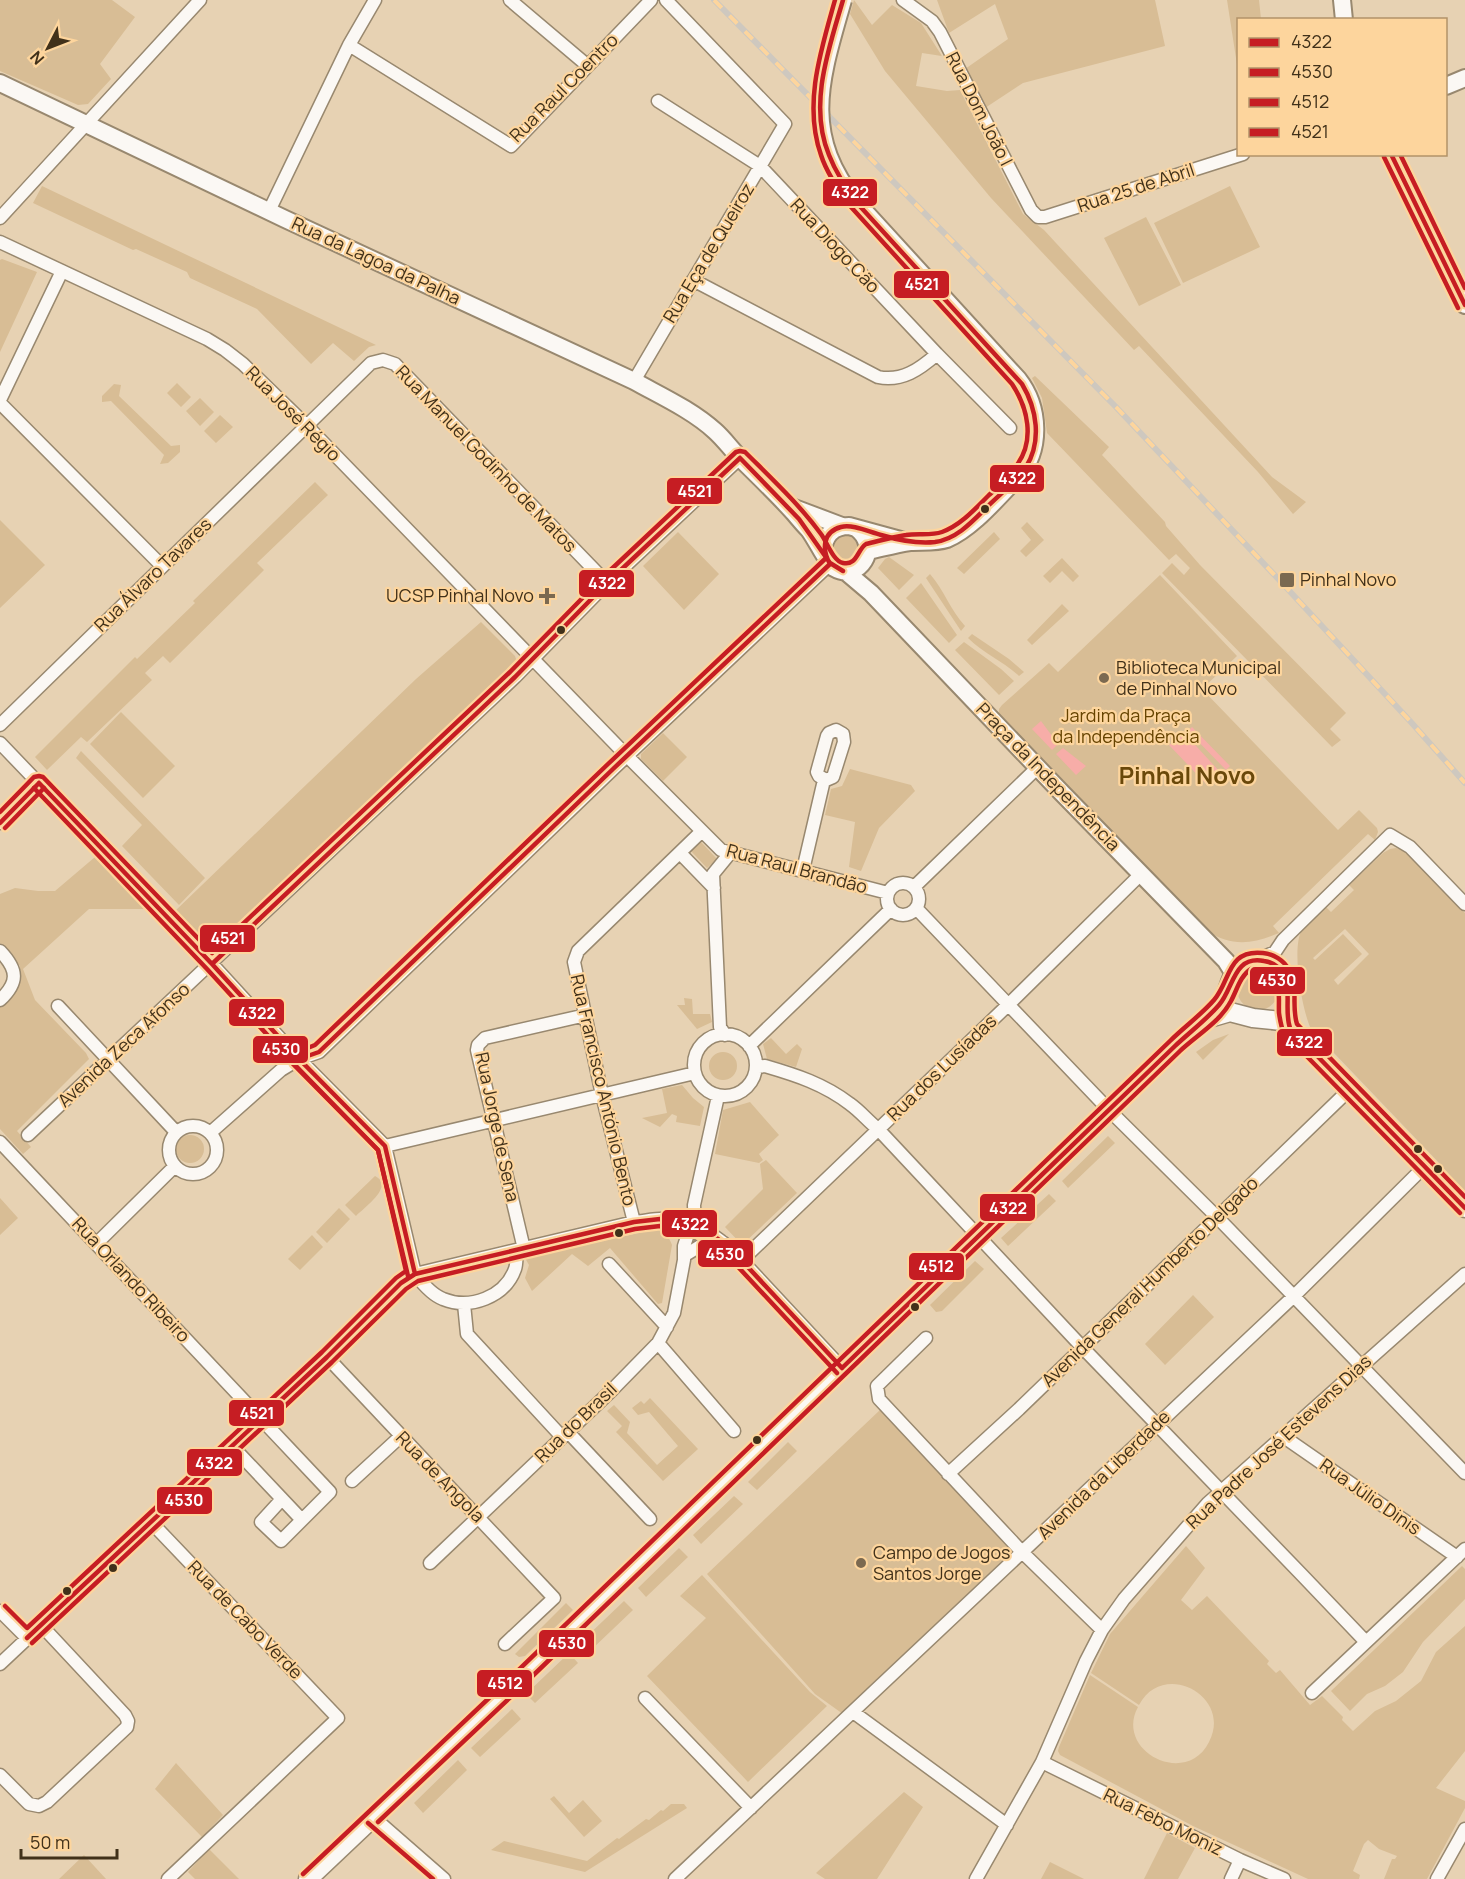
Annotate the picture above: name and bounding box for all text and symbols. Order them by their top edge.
north arrow [18,18,78,78]
legend [1237,18,1447,156]
street label: Rua Raul Coentro [504,28,623,147]
text: 4322 [1291,29,1332,53]
text: N [25,46,49,70]
street label: Rua Dom João I [941,48,1019,170]
text: 4530 [1291,59,1333,83]
text: 4512 [1291,89,1329,113]
text: 4521 [1291,119,1329,143]
street label: Rua 25 de Abril [1074,157,1197,217]
street label: Rua Eça de Queiroz [657,178,759,327]
line badge: 4322 [822,178,878,207]
text: 4322 [831,181,869,203]
street label: Rua Diogo Cão [786,193,886,298]
street label: Rua da Lagoa da Palha [288,210,465,310]
line badge: 4521 [893,270,950,299]
text: 4521 [904,273,940,295]
street label: Rua José Régio [241,360,347,466]
street label: Rua Manuel Godinho de Matos [391,360,583,557]
line badge: 4322 [989,464,1045,493]
text: 4322 [998,467,1036,489]
line badge: 4521 [666,477,723,505]
text: 4521 [677,480,713,502]
unlabelled marker [979,503,991,515]
street label: Rua Álvaro Tavares [88,512,216,637]
place label: Pinhal Novo [1300,567,1396,591]
line badge: 4322 [578,569,635,598]
marker: Pinhal Novo [1278,571,1296,589]
text: 4322 [588,572,626,594]
place label: UCSP Pinhal Novo [386,583,534,607]
marker: UCSP Pinhal Novo [538,587,556,605]
unlabelled marker [555,624,567,636]
place label: Biblioteca Municipal de Pinhal Novo [1116,655,1281,700]
marker: Biblioteca Municipal de Pinhal Novo [1097,671,1111,685]
street label: Praça da Independência [971,697,1126,856]
park label: Jardim da Praça da Independência [1053,703,1200,748]
district label: Pinhal Novo [1119,758,1255,791]
street label: Rua Raul Brandão [724,838,870,898]
line badge: 4521 [199,924,256,953]
text: 4521 [210,927,246,949]
line badge: 4530 [1249,966,1306,995]
text: 4530 [1258,969,1296,991]
street label: Rua Francisco António Bento [566,972,642,1208]
street label: Avenida Zeca Afonso [52,977,195,1112]
line badge: 4322 [228,998,285,1027]
text: 4322 [238,1002,276,1024]
street label: Rua dos Lusíadas [881,1009,1001,1126]
line badge: 4322 [1276,1028,1333,1057]
text: 4322 [1285,1031,1323,1053]
line badge: 4530 [252,1035,309,1064]
text: 4530 [262,1038,300,1060]
street label: Rua Jorge de Sena [470,1050,526,1204]
unlabelled marker [1412,1143,1424,1155]
unlabelled marker [1432,1163,1444,1175]
street label: Avenida General Humberto Delgado [1036,1171,1263,1392]
line badge: 4322 [979,1193,1036,1222]
text: 4322 [989,1197,1027,1219]
line badge: 4322 [661,1209,718,1238]
street label: Rua Orlando Ribeiro [67,1212,196,1347]
text: 4322 [671,1213,709,1235]
unlabelled marker [613,1227,625,1239]
line badge: 4530 [697,1239,754,1268]
text: 4530 [706,1243,744,1265]
line badge: 4512 [908,1252,965,1281]
text: 4512 [918,1255,954,1277]
unlabelled marker [909,1301,921,1313]
street label: Rua Padre José Estevens Dias [1181,1349,1376,1534]
street label: Rua do Brasil [529,1377,622,1468]
line badge: 4521 [228,1399,285,1427]
text: 4521 [239,1402,275,1424]
street label: Avenida da Liberdade [1032,1405,1175,1544]
street label: Rua de Angola [391,1426,490,1527]
unlabelled marker [751,1434,763,1446]
line badge: 4322 [186,1448,243,1477]
text: 4322 [195,1452,233,1474]
street label: Rua Júlio Dinis [1315,1453,1426,1540]
line badge: 4530 [156,1486,213,1515]
text: 4530 [165,1489,203,1511]
place label: Campo de Jogos Santos Jorge [873,1540,1011,1585]
street label: Rua de Cabo Verde [183,1555,309,1684]
marker: Campo de Jogos Santos Jorge [854,1556,868,1570]
unlabelled marker [107,1562,119,1574]
unlabelled marker [61,1585,73,1597]
line badge: 4530 [538,1629,595,1658]
text: 4530 [548,1632,586,1654]
line badge: 4512 [476,1669,533,1698]
text: 4512 [487,1672,523,1694]
street label: Rua Febo Moniz [1100,1782,1227,1860]
scale bar [21,1822,117,1860]
text: 50 m [30,1830,70,1854]

